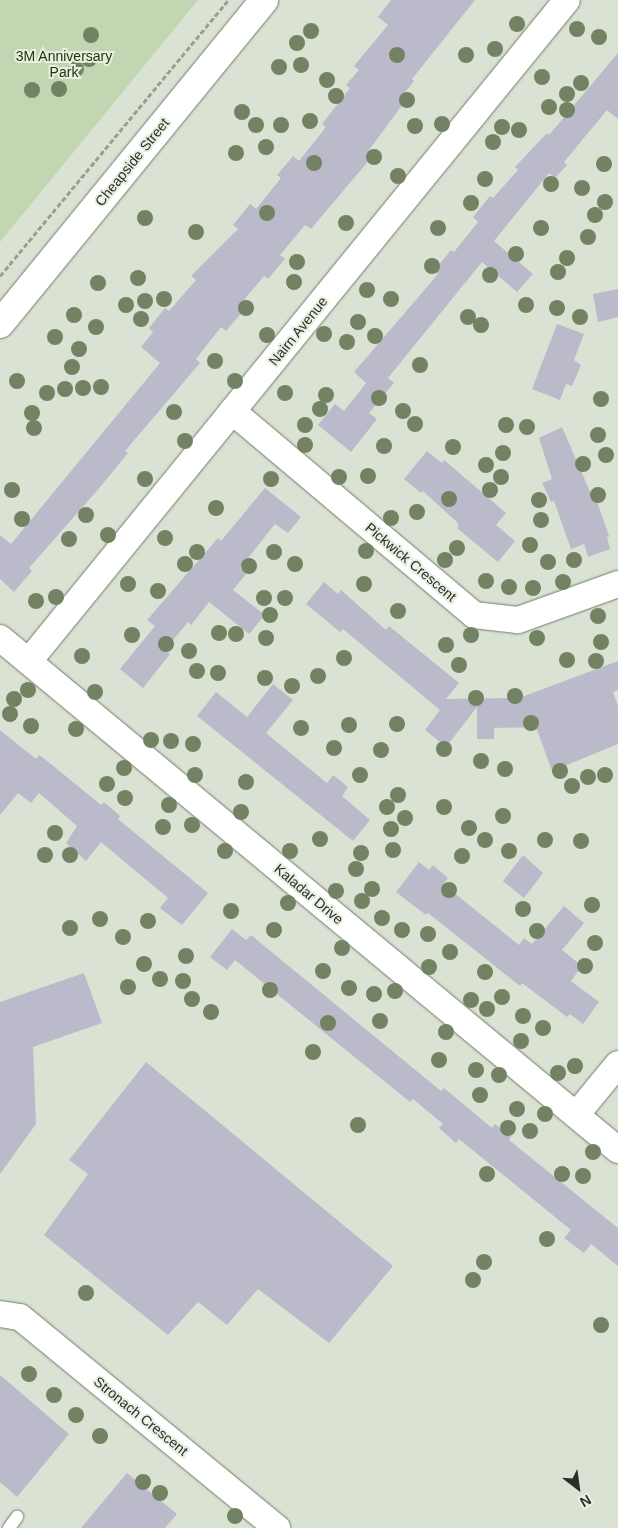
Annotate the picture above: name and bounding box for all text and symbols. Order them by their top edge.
park label: 3M Anniversary Park [15,48,113,80]
street label: Cheapside Street [91,115,173,209]
street label: Nairn Avenue [265,293,331,369]
street label: Pickwick Crescent [362,519,460,605]
street label: Kaladar Drive [271,860,347,928]
street label: Stronach Crescent [91,1373,191,1459]
north arrow [553,1463,603,1513]
text: N [577,1492,594,1510]

